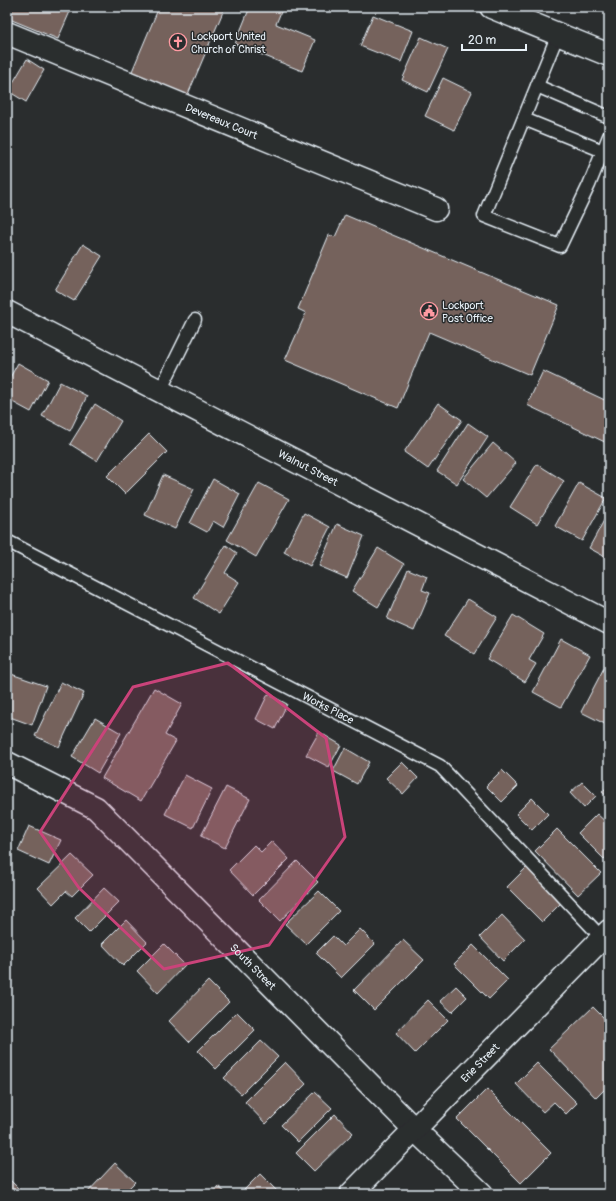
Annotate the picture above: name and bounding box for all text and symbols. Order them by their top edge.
scale bar [462,26,526,52]
place label: Lockport United Church of Christ [191,30,266,56]
church icon: Lockport United Church of Christ [168,32,188,52]
text: 20 m [468,33,497,48]
street label: Devereaux Court [184,100,260,142]
place label: Lockport Post Office [442,299,493,325]
public building icon: Lockport Post Office [419,301,439,321]
street label: Walnut Street [276,447,341,489]
street label: Works Place [300,689,357,727]
street label: South Street [227,941,279,993]
street label: Erie Street [458,1040,502,1085]

